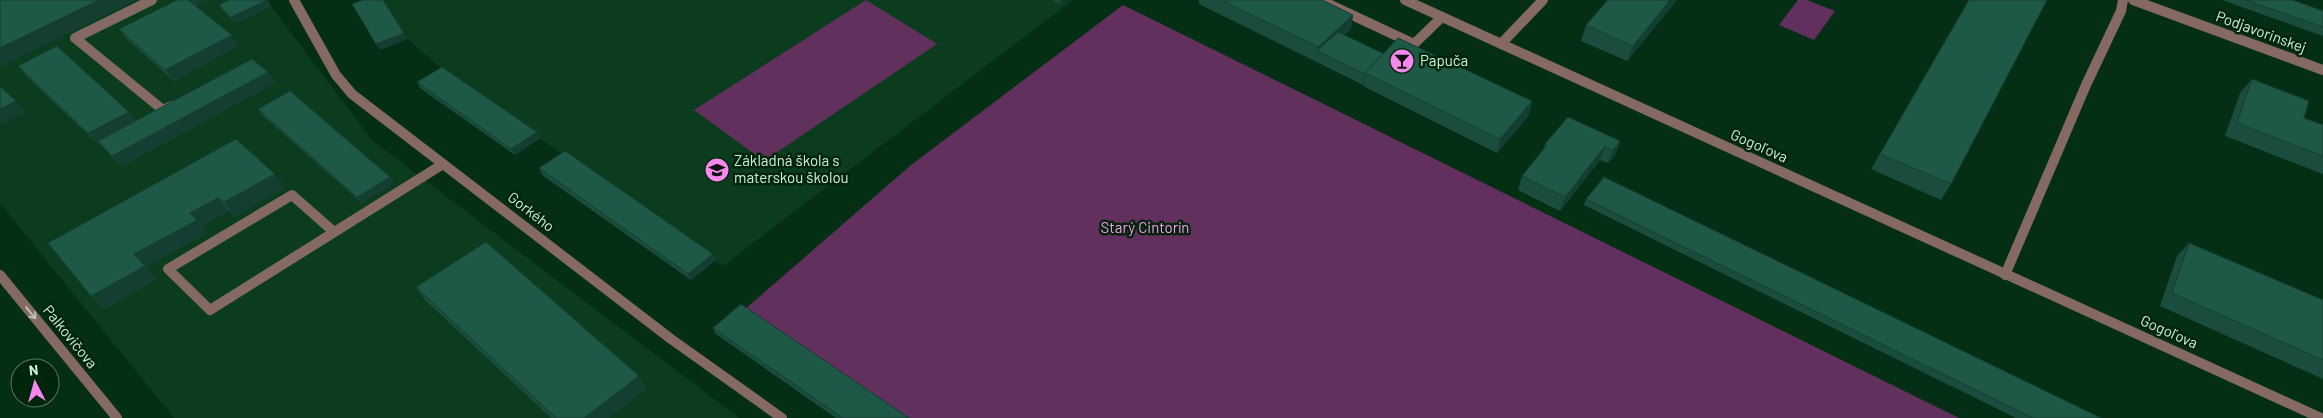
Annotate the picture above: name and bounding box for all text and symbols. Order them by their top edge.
street label: Podjavorinskej [2214,6,2309,56]
bar icon: Papuča [1389,48,1415,74]
place label: Papuča [1420,51,1468,69]
street label: Gogoľova [1728,125,1791,166]
place label: Základná škola s materskou školou [734,151,849,186]
school or university icon: Základná škola s materskou školou [704,157,730,183]
street label: Gorkého [505,187,559,235]
park label: Starý Cintorín [1101,218,1189,236]
street label: Palkovičova [40,301,102,372]
one-way arrow [25,306,36,319]
street label: Gogoľova [2138,311,2201,352]
north arrow [10,358,60,408]
text: N [28,361,39,379]

